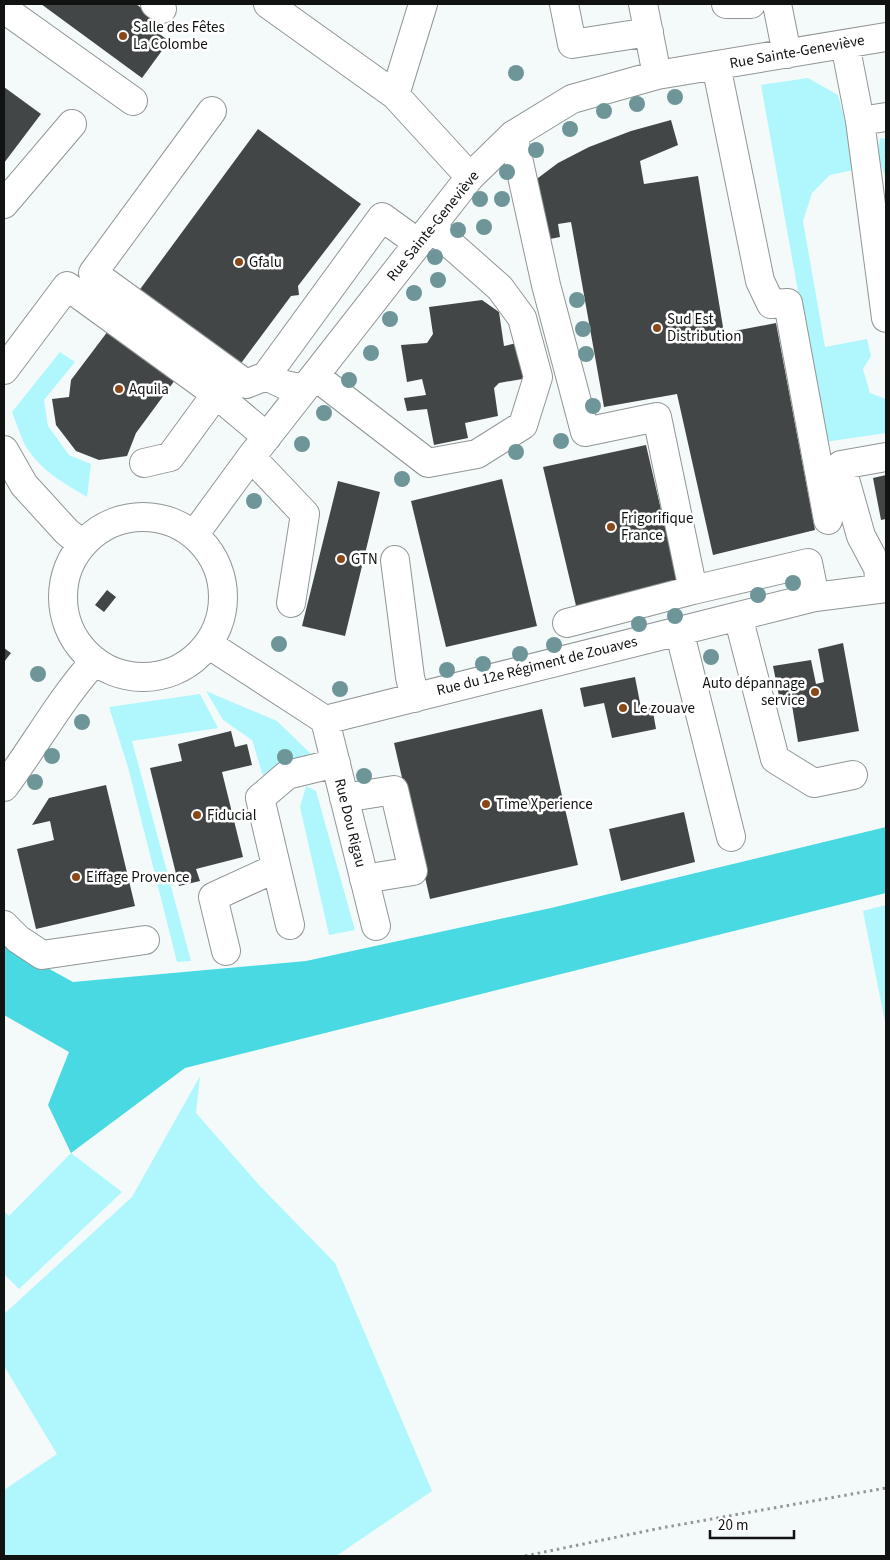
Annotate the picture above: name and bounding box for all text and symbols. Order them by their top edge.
place label: Salle des Fêtes La Colombe [133,17,225,55]
marker: Salle des Fêtes La Colombe [117,30,129,42]
street label: Rue Sainte-Geneviève [728,30,866,74]
street label: Rue Sainte-Geneviève [382,166,484,286]
place label: Gfalu [249,252,282,273]
marker: Gfalu [233,256,245,268]
place label: Sud Est Distribution [667,309,741,347]
marker: Sud Est Distribution [651,322,663,334]
place label: Aquila [129,379,169,400]
marker: Aquila [113,383,125,395]
place label: Frigorifique France [621,508,693,546]
marker: Frigorifique France [605,521,617,533]
place label: GTN [351,549,378,570]
marker: GTN [335,553,347,565]
street label: Rue du 12e Régiment de Zouaves [434,631,640,701]
place label: Auto dépannage service [703,673,805,711]
marker: Auto dépannage service [809,686,821,698]
place label: Le zouave [633,698,695,719]
marker: Le zouave [617,702,629,714]
street label: Rue Dou Rigau [329,776,371,870]
place label: Time Xperience [496,794,593,815]
marker: Time Xperience [480,798,492,810]
place label: Fiducial [207,805,257,826]
marker: Fiducial [191,809,203,821]
place label: Eiffage Provence [86,867,189,888]
marker: Eiffage Provence [70,871,82,883]
scale bar [710,1508,794,1540]
text: 20 m [718,1515,748,1536]

